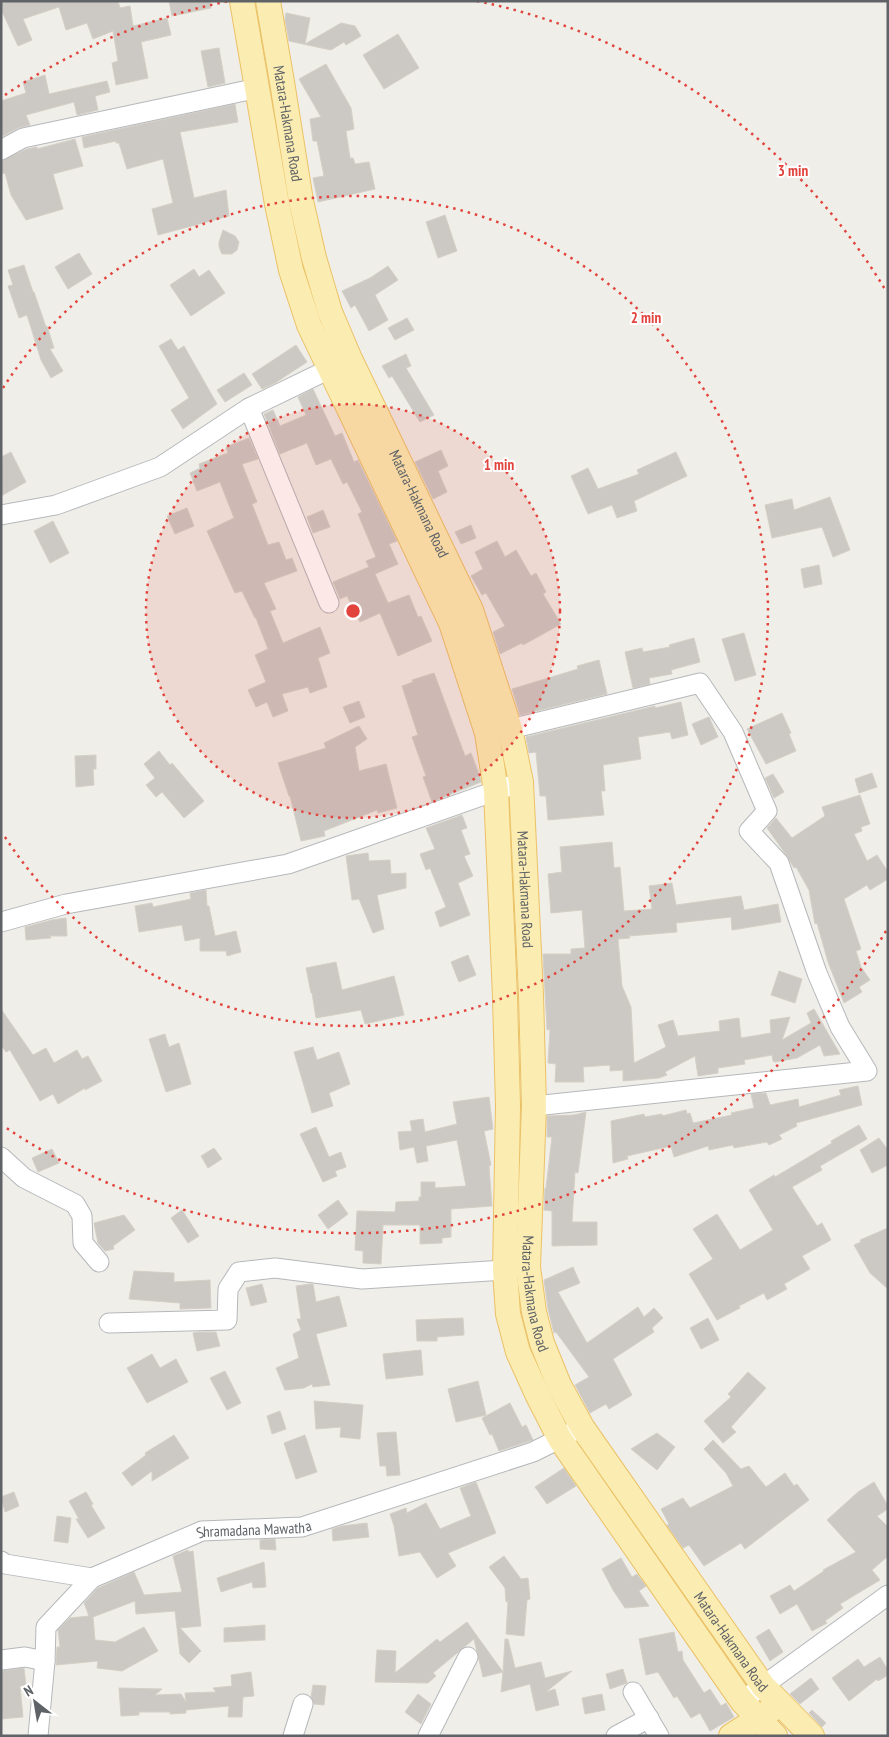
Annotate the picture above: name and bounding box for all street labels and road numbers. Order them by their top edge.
street label: Matara-Hakmana Road [270,64,307,183]
street label: Matara-Hakmana Road [386,447,454,560]
street label: Matara-Hakmana Road [514,830,538,948]
street label: Matara-Hakmana Road [518,1235,554,1354]
street label: Shramadana Mawatha [193,1515,313,1542]
street label: Matara-Hakmana Road [690,1588,773,1696]

